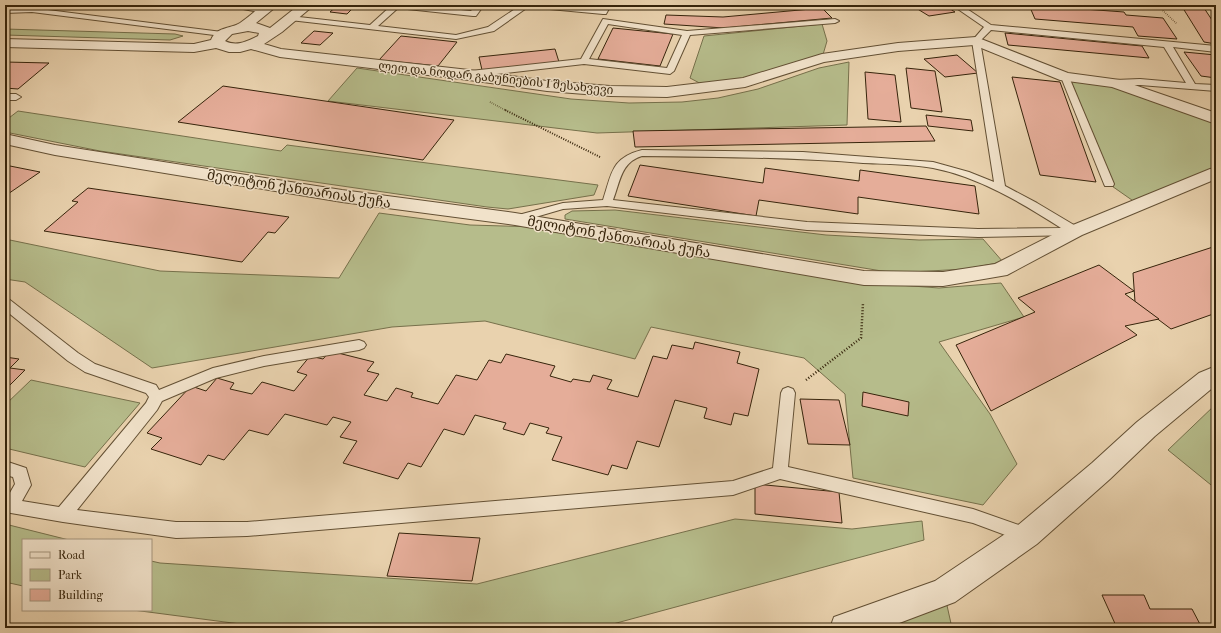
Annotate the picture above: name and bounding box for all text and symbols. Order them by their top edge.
street label: ლეო და ნოდარ გაბუნიების I შესახვევი [378,59,614,97]
street label: მელიტონ ქანთარიას ქუჩა [206,166,392,212]
street label: მელიტონ ქანთარიას ქუჩა [526,212,712,262]
legend [22,539,152,611]
text: Road [58,548,85,562]
text: Park [58,568,83,582]
text: Building [58,588,103,602]

